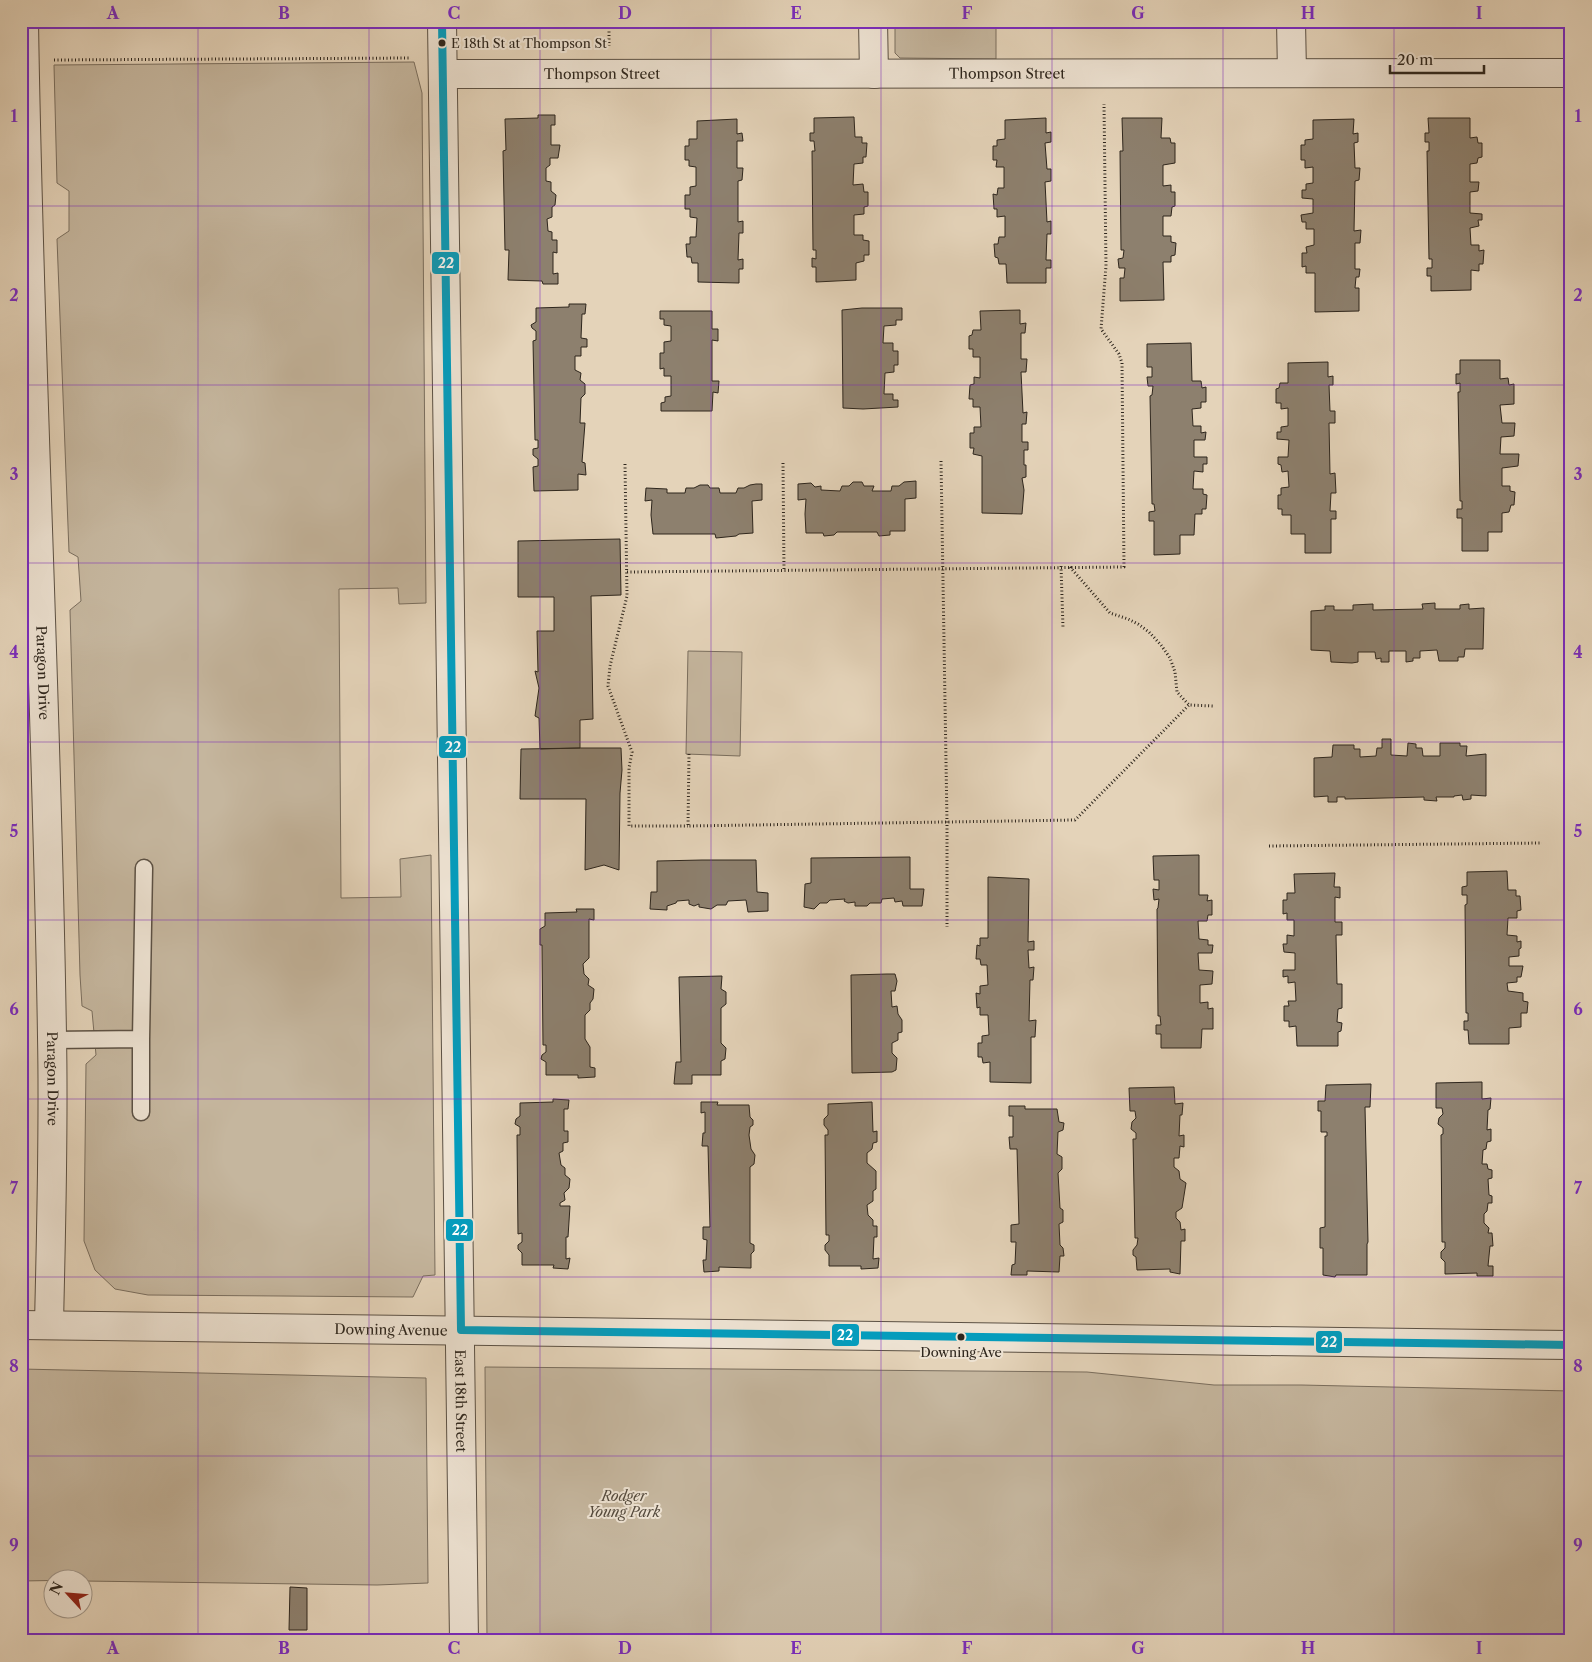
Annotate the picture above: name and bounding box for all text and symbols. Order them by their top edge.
text: A [106,3,120,23]
text: B [278,3,290,23]
text: C [448,3,460,23]
text: D [618,3,632,23]
text: E [790,3,802,23]
text: F [962,3,973,23]
text: G [1131,3,1145,23]
text: H [1301,3,1315,23]
text: I [1476,3,1483,23]
place label: E 18th St at Thompson St [451,35,607,51]
marker: E 18th St at Thompson St [437,38,447,48]
scale bar [1390,42,1483,74]
text: 20 m [1397,50,1433,69]
street label: Thompson Street [949,64,1065,83]
street label: Thompson Street [544,65,660,83]
text: 1 [10,106,18,126]
text: 1 [1574,106,1582,126]
line badge: 22 [431,251,460,275]
text: 22 [438,254,454,272]
text: 2 [9,285,19,305]
text: 2 [1573,285,1583,305]
text: 3 [9,464,19,484]
text: 3 [1573,464,1583,484]
street label: Paragon Drive [32,625,53,720]
text: 4 [9,642,19,662]
text: 4 [1573,642,1583,662]
line badge: 22 [438,735,467,759]
text: 22 [445,738,461,756]
text: 5 [10,821,19,841]
text: 5 [1574,821,1583,841]
text: 6 [9,999,19,1019]
text: 6 [1573,999,1583,1019]
street label: Paragon Drive [43,1031,62,1126]
text: 7 [10,1178,19,1198]
text: 7 [1574,1178,1583,1198]
line badge: 22 [445,1218,474,1242]
text: 22 [452,1221,468,1239]
street label: Downing Avenue [334,1320,448,1340]
line badge: 22 [831,1323,860,1347]
text: 22 [837,1326,853,1344]
line badge: 22 [1315,1330,1343,1354]
marker: Downing Ave [956,1332,966,1342]
text: 22 [1321,1333,1337,1351]
place label: Downing Ave [920,1344,1002,1360]
street label: East 18th Street [451,1349,470,1453]
text: 8 [9,1356,19,1376]
text: 8 [1573,1356,1583,1376]
park label: Rodger Young Park [588,1487,661,1521]
text: 9 [9,1535,19,1555]
text: 9 [1573,1535,1583,1555]
north arrow [42,1570,92,1620]
text: N [46,1579,67,1598]
text: A [106,1638,120,1658]
text: B [278,1638,290,1658]
text: C [448,1638,460,1658]
text: D [618,1638,632,1658]
text: E [790,1638,802,1658]
text: F [962,1638,973,1658]
text: G [1131,1638,1145,1658]
text: H [1301,1638,1315,1658]
text: I [1476,1638,1483,1658]

